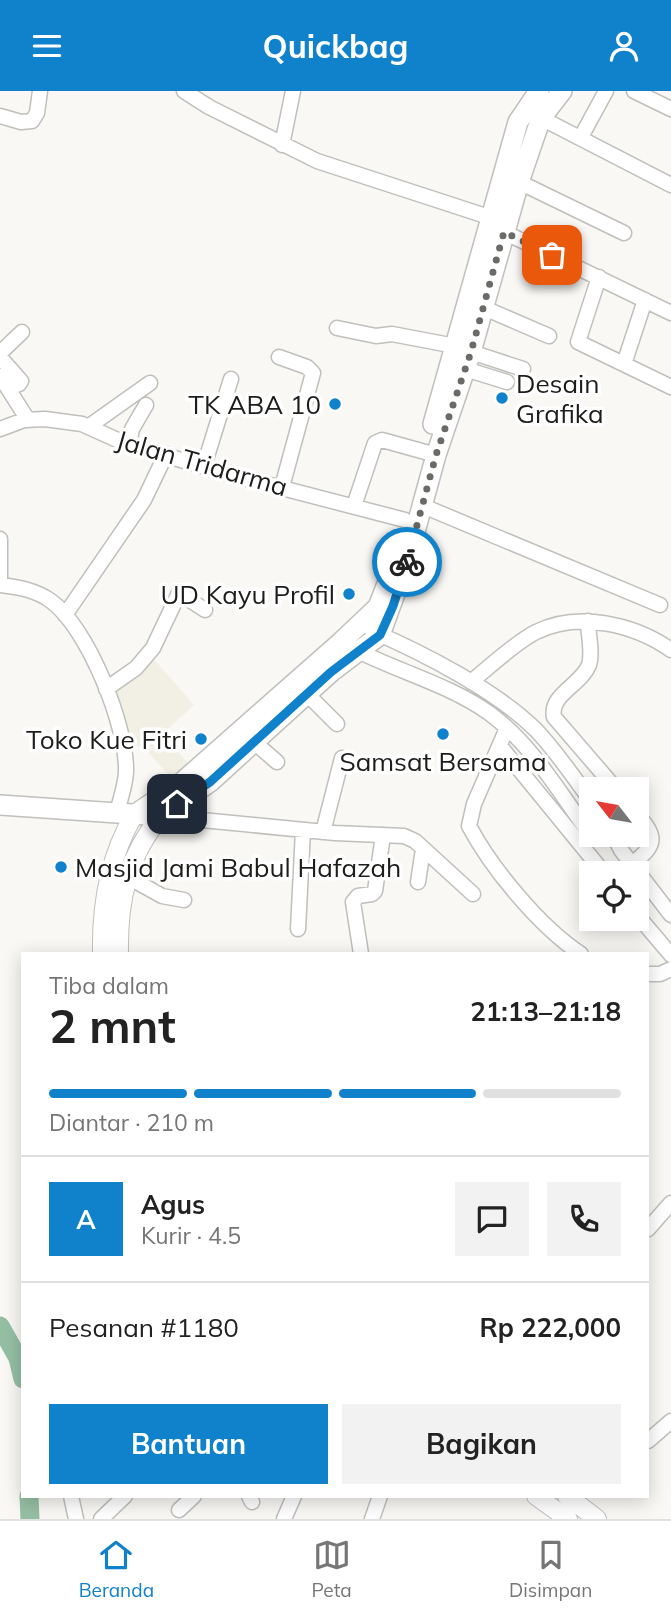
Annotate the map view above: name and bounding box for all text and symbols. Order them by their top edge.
text: Quickbag [263,26,408,66]
icon: menu [28,27,66,65]
icon: person [605,27,643,65]
pin [522,225,582,285]
icon: bag [533,236,571,274]
place label: Desain Grafika [516,367,604,430]
place label: TK ABA 10 [188,388,321,421]
marker: Desain Grafika [494,390,510,406]
marker: TK ABA 10 [327,396,343,412]
street label: Jalan Tridarma [113,423,291,503]
courier [372,527,442,597]
icon: bike [388,543,426,581]
place label: UD Kayu Profil [160,578,335,611]
marker: UD Kayu Profil [341,586,357,602]
place label: Toko Kue Fitri [26,723,187,756]
marker: Samsat Bersama [435,726,451,742]
marker: Toko Kue Fitri [193,731,209,747]
place label: Samsat Bersama [339,745,547,778]
pin [147,774,207,834]
north arrow [579,777,649,847]
map controls [579,777,649,931]
icon: home [158,785,196,823]
place label: Masjid Jami Babul Hafazah [75,851,401,884]
marker: Masjid Jami Babul Hafazah [53,859,69,875]
button: locate [579,861,649,931]
text: Tiba dalam [49,971,169,1000]
text: 21:13–21:18 [470,995,621,1028]
text: 2 mnt [49,997,176,1055]
text: Diantar · 210 m [49,1108,214,1137]
button: chat [455,1182,529,1256]
button: phone [547,1182,621,1256]
text: Agus [141,1188,205,1221]
text: A [76,1203,96,1236]
text: Kurir · 4.5 [141,1221,241,1250]
text: Pesanan #1180 [49,1311,239,1344]
text: Rp 222,000 [479,1311,621,1344]
button: Bantuan [49,1404,328,1484]
button: Bagikan [342,1404,621,1484]
tab: Beranda [79,1536,154,1602]
tab: Peta [311,1536,352,1602]
tab: Disimpan [509,1536,592,1602]

